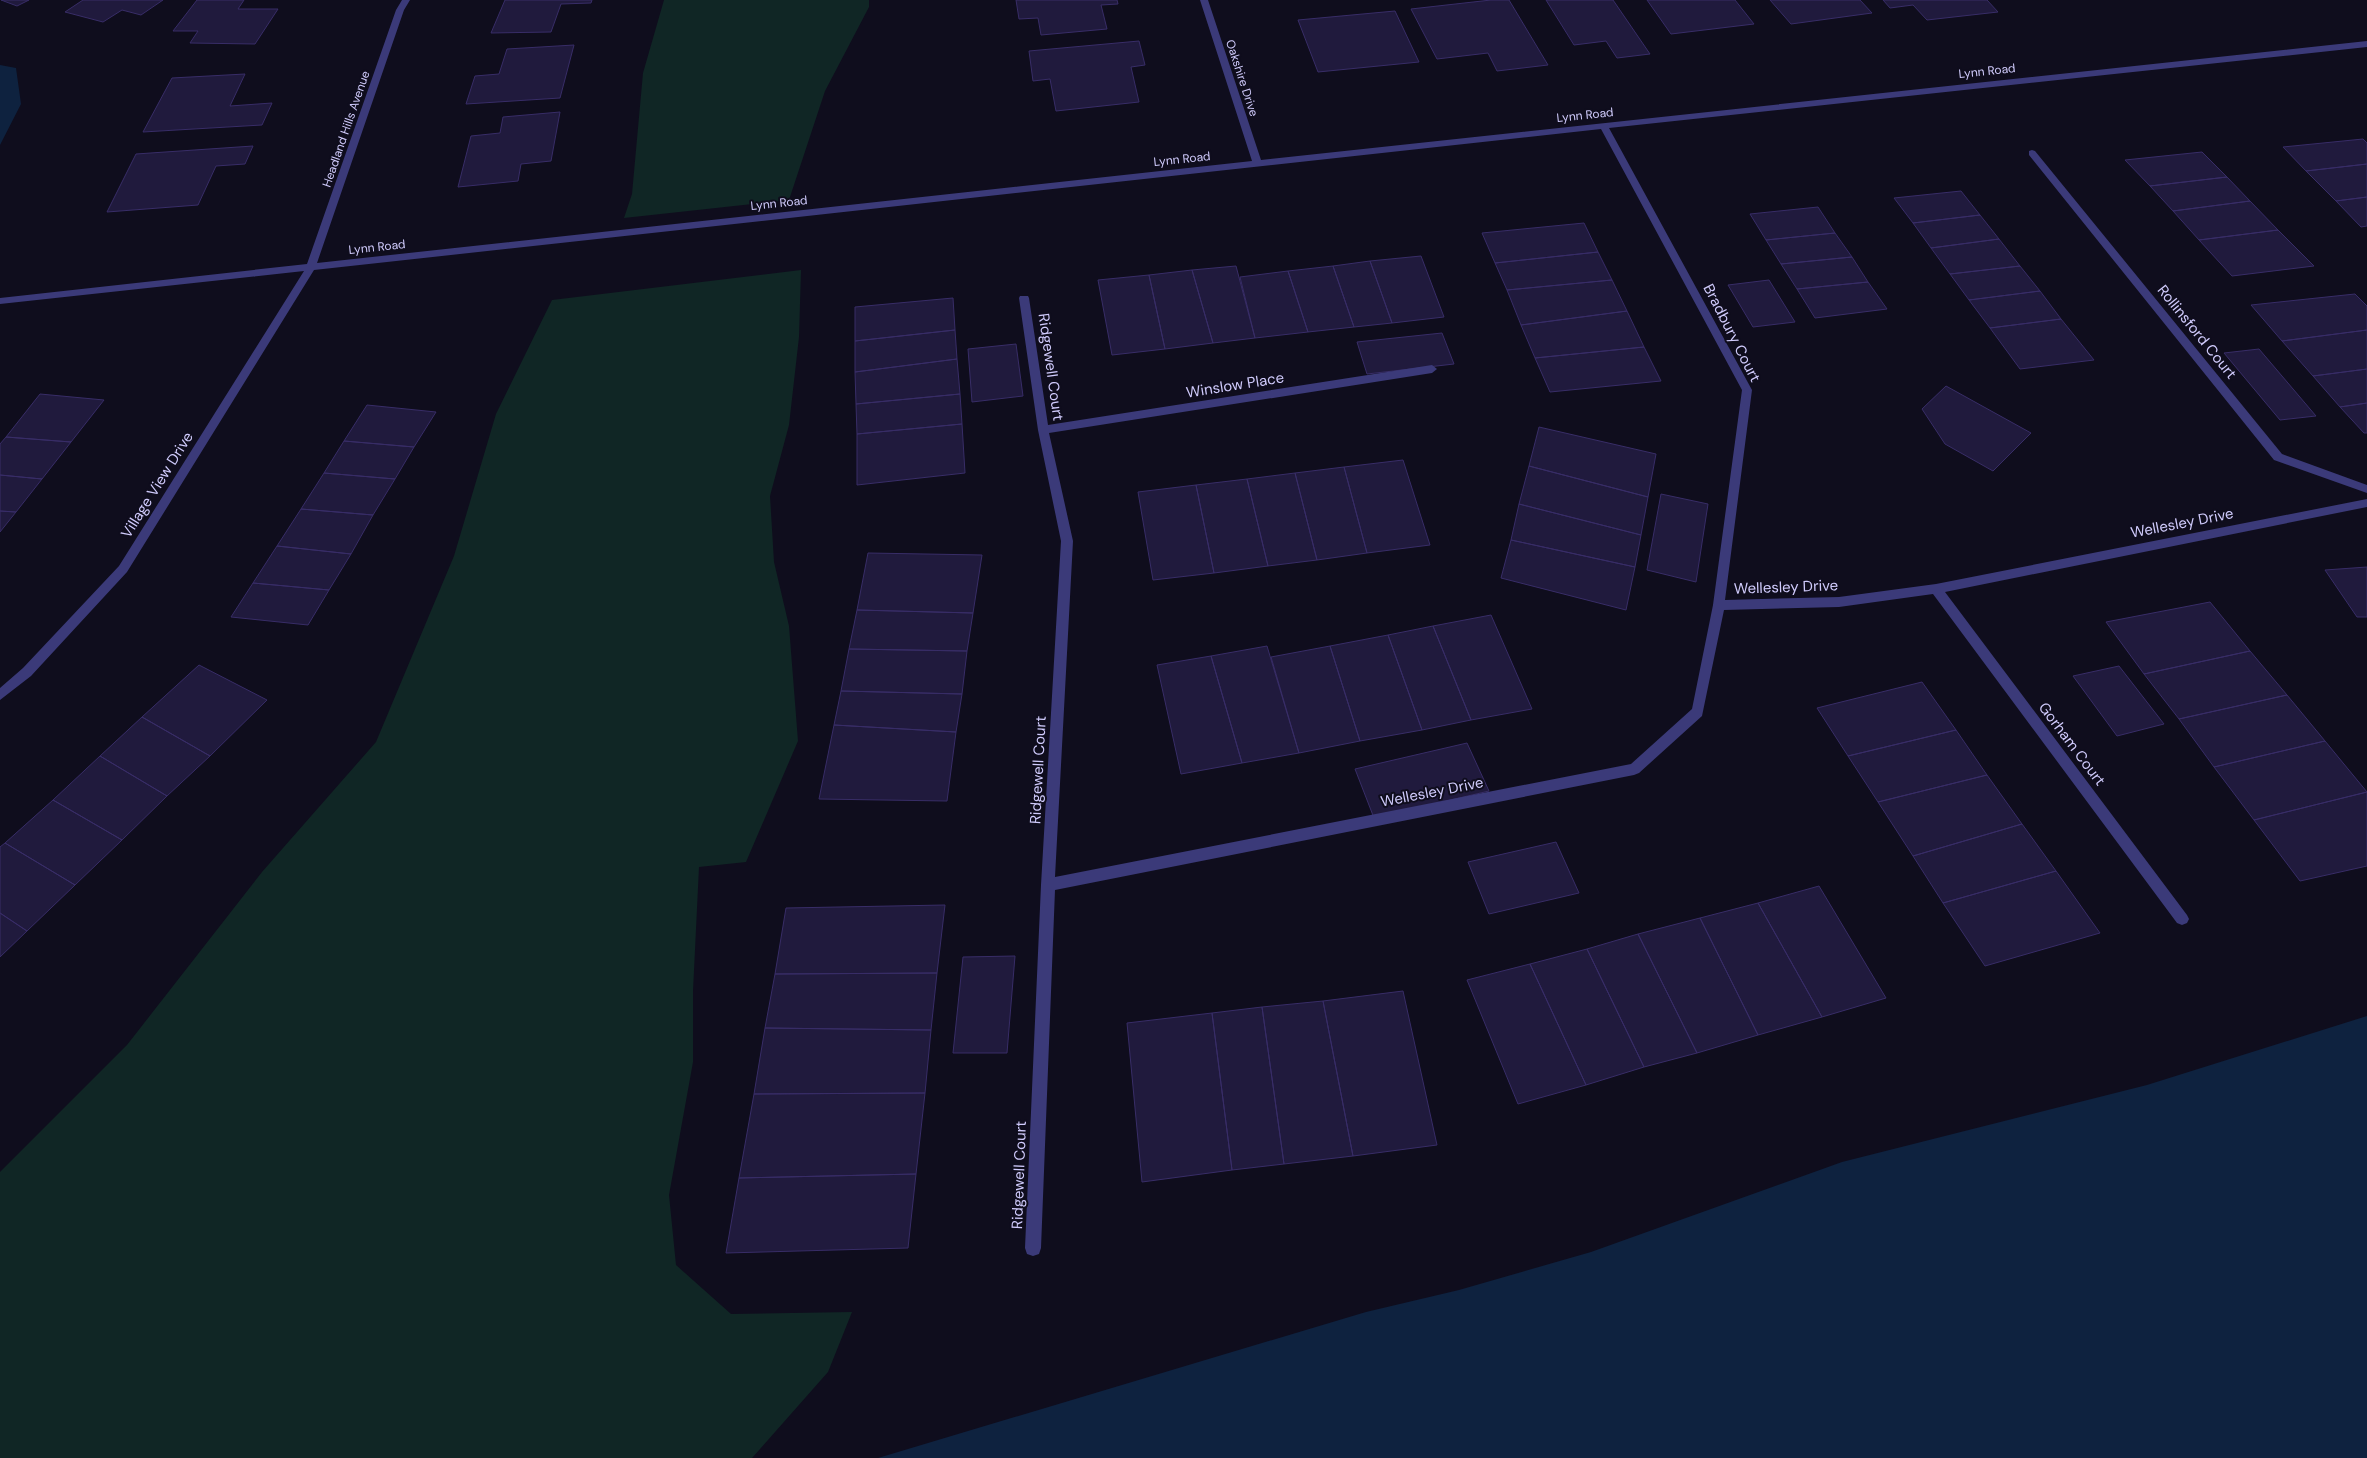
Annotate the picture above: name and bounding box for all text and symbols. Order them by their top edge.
street label: Oakshire Drive [1222,38,1262,119]
street label: Lynn Road [1958,60,2016,82]
street label: Headland Hills Avenue [319,68,374,189]
street label: Lynn Road [1556,104,1614,126]
street label: Lynn Road [1153,148,1211,170]
street label: Lynn Road [750,192,808,214]
street label: Lynn Road [348,236,406,258]
street label: Bradbury Court [1699,280,1765,386]
street label: Rollinsford Court [2153,281,2241,383]
street label: Ridgewell Court [1034,312,1068,422]
street label: Winslow Place [1185,367,1285,403]
street label: Village View Drive [116,428,198,542]
street label: Wellesley Drive [2129,503,2235,543]
street label: Wellesley Drive [1733,575,1839,599]
street label: Gorham Court [2034,698,2110,790]
street label: Ridgewell Court [1025,715,1051,825]
street label: Wellesley Drive [1379,772,1485,812]
street label: Ridgewell Court [1007,1120,1031,1229]

